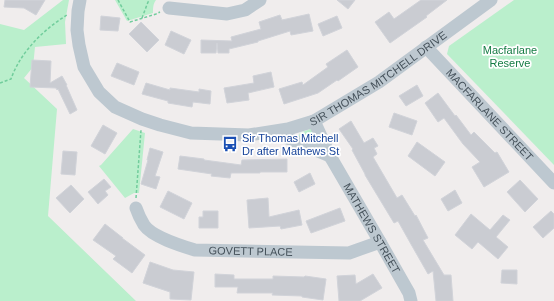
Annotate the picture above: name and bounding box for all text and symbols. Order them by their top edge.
street label: SIR THOMAS MITCHELL DRIVE [308,29,449,128]
park label: Macfarlane Reserve [483,44,537,69]
street label: MACFARLANE STREET [444,66,536,163]
place label: Sir Thomas Mitchell Dr after Mathews St [242,132,339,157]
bus stop icon: Sir Thomas Mitchell Dr after Mathews St [221,135,239,153]
street label: MATHEWS STREET [341,181,403,276]
street label: GOVETT PLACE [208,244,293,258]

